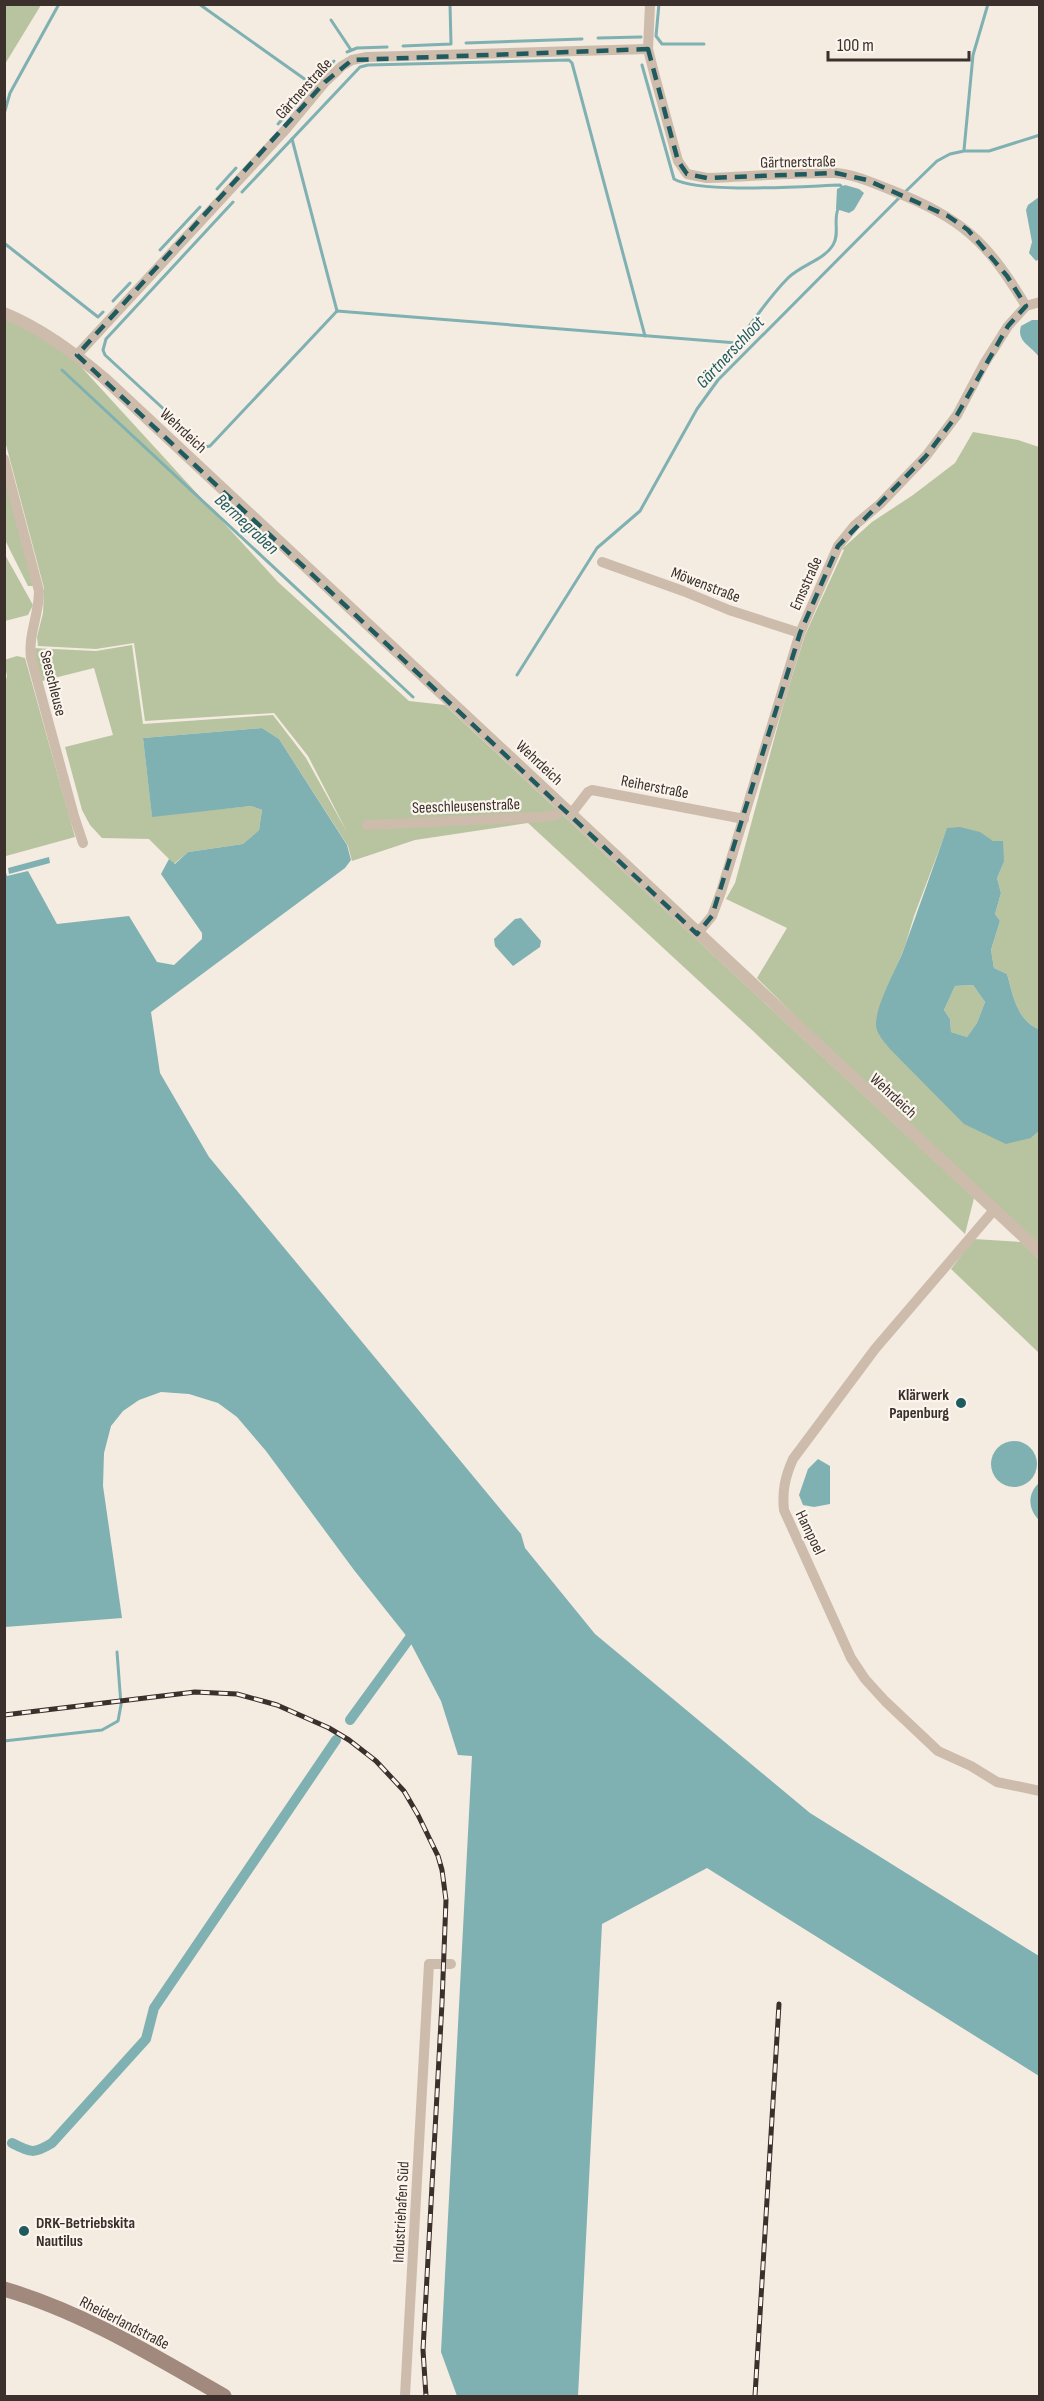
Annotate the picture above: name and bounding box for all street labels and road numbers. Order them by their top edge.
street label: Gärtnerstraße [272,55,336,123]
street label: Gärtnerstraße [760,152,836,173]
street label: Wehrdeich [156,405,210,458]
street label: Emsstraße [786,554,827,613]
street label: Möwenstraße [668,564,743,607]
street label: Seeschleuse [35,649,70,718]
street label: Wehrdeich [512,737,566,790]
street label: Reiherstraße [619,772,690,803]
street label: Seeschleusenstraße [412,795,520,818]
street label: Wehrdeich [866,1070,920,1123]
street label: Hampoel [791,1507,829,1558]
street label: Industriehafen Süd [389,2161,414,2263]
street label: Rheiderlandstraße [76,2293,172,2354]

